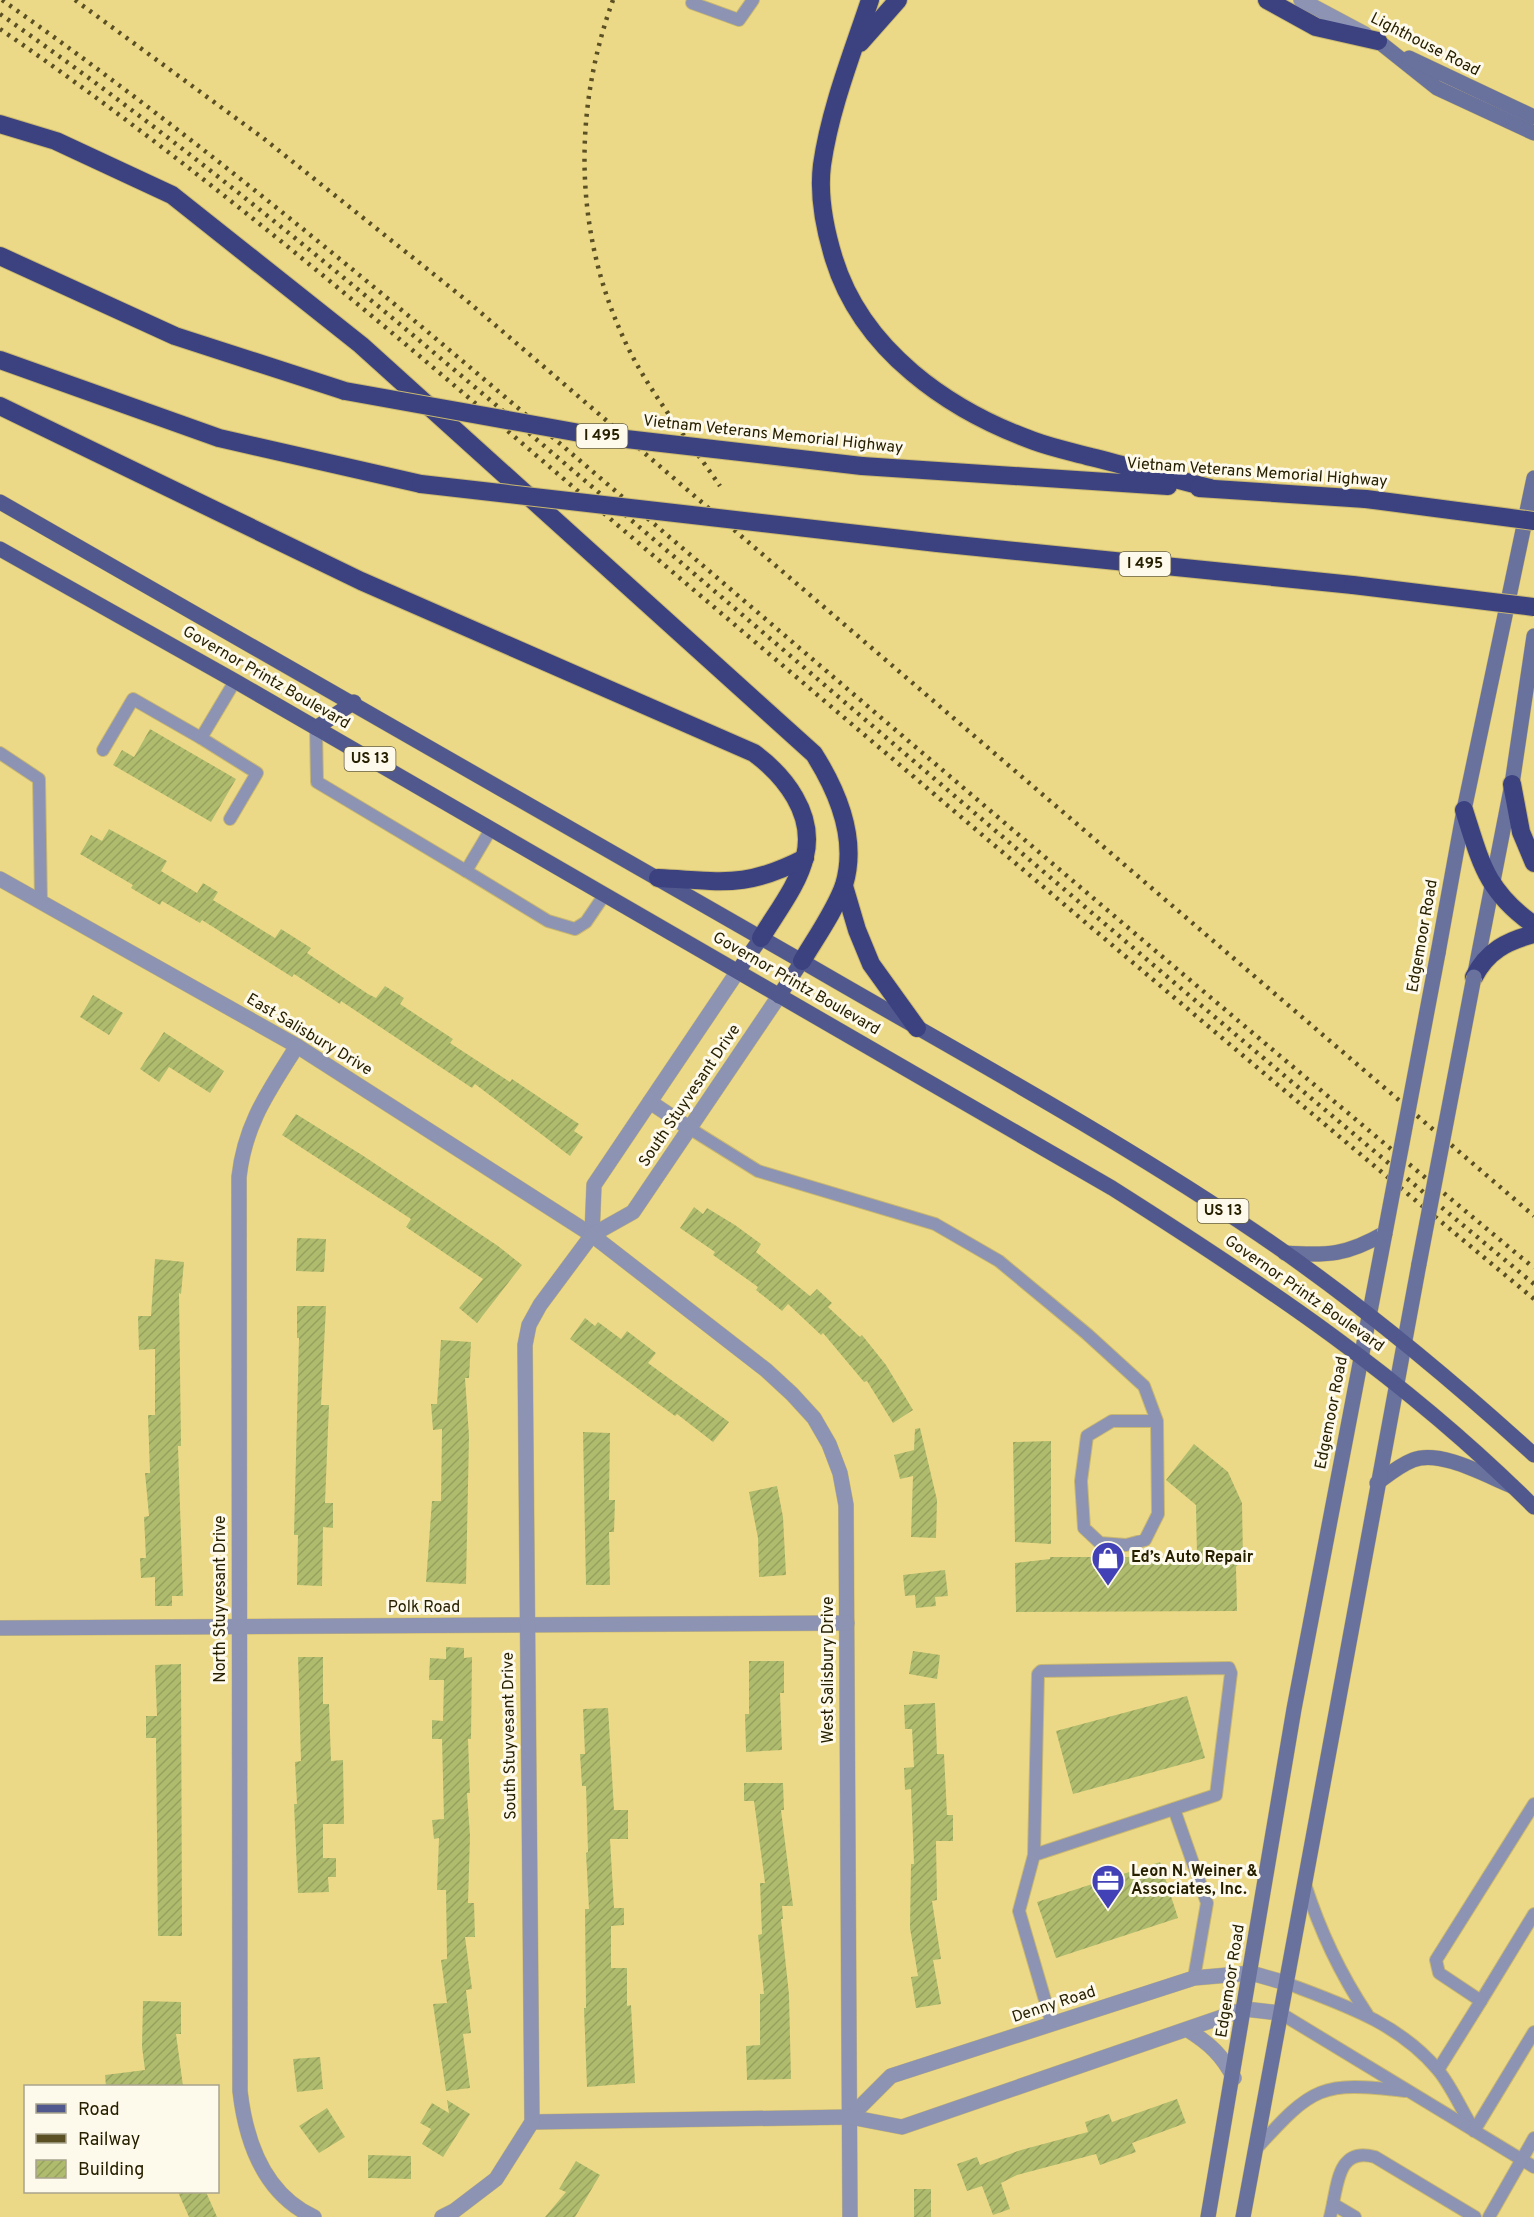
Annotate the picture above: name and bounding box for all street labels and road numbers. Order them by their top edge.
street label: Lighthouse Road [1367,9,1483,81]
street label: Vietnam Veterans Memorial Highway [642,411,904,459]
road number: I 495 [576,424,628,448]
street label: Vietnam Veterans Memorial Highway [1126,454,1388,492]
road number: I 495 [1120,552,1170,576]
street label: Governor Printz Boulevard [179,622,353,734]
road number: US 13 [344,747,395,771]
street label: Edgemoor Road [1403,878,1443,994]
street label: Governor Printz Boulevard [709,928,883,1040]
street label: East Salisbury Drive [242,989,376,1081]
street label: South Stuyvesant Drive [635,1021,745,1171]
road number: US 13 [1198,1199,1248,1223]
street label: Governor Printz Boulevard [1220,1231,1388,1357]
street label: Edgemoor Road [1311,1355,1353,1471]
street label: North Stuyvesant Drive [211,1515,231,1683]
street label: West Salisbury Drive [819,1596,839,1744]
street label: Polk Road [388,1598,460,1618]
street label: South Stuyvesant Drive [499,1652,521,1820]
street label: Edgemoor Road [1212,1923,1250,2039]
street label: Denny Road [1010,1982,1098,2028]

